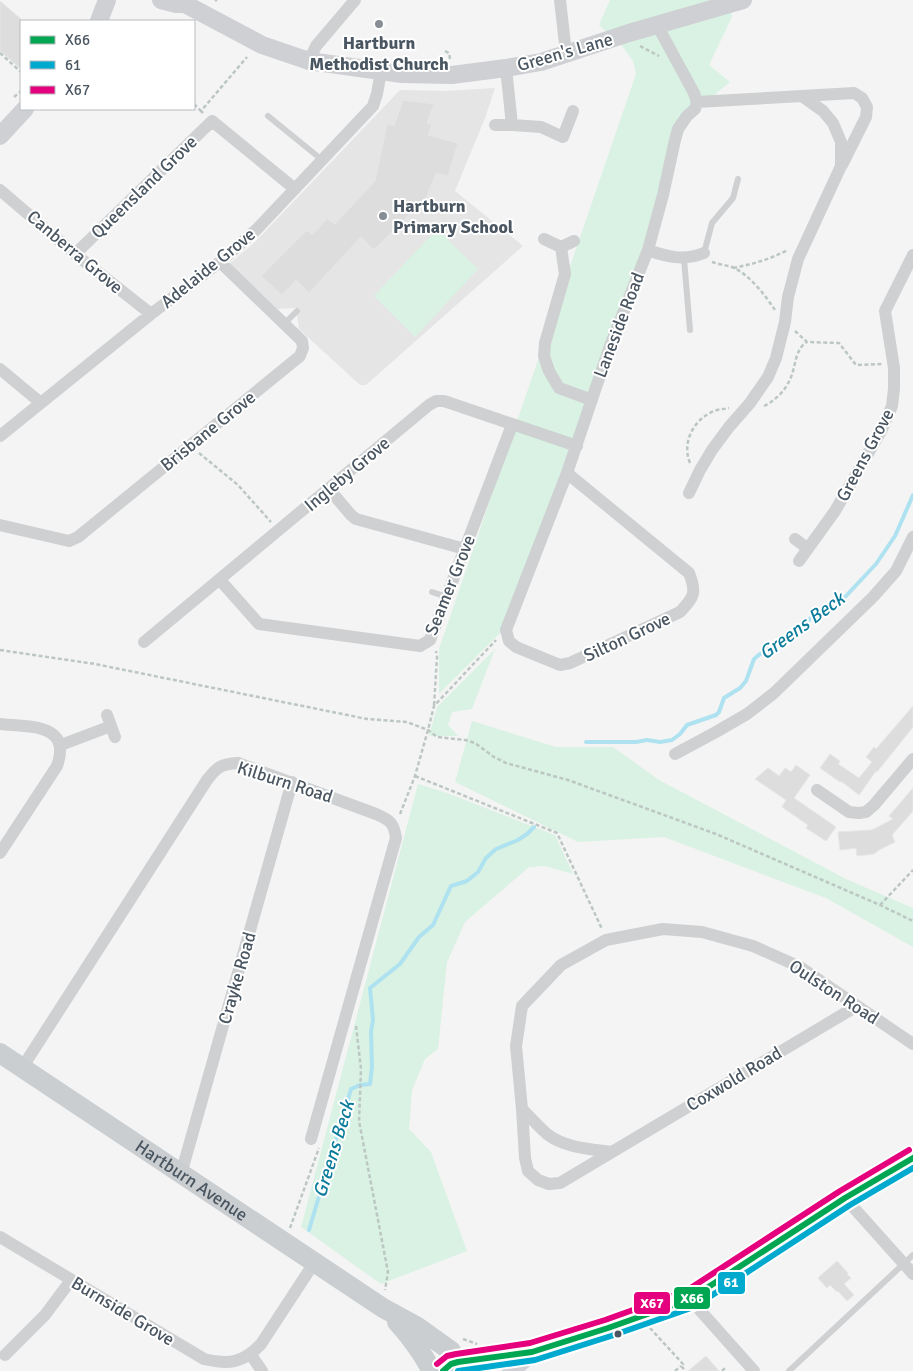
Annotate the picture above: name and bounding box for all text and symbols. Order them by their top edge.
marker: Hartburn Methodist Church [373,18,385,30]
legend [20,20,195,110]
street label: Green's Lane [515,28,615,76]
text: X66 [65,31,90,49]
place label: Hartburn Methodist Church [309,32,449,75]
text: 61 [65,56,81,74]
text: X67 [65,81,90,99]
street label: Queensland Grove [86,131,202,243]
place label: Hartburn Primary School [393,195,514,238]
street label: Canberra Grove [23,206,127,298]
marker: Hartburn Primary School [377,210,389,222]
street label: Adelaide Grove [156,223,260,313]
street label: Laneside Road [589,269,649,381]
street label: Brisbane Grove [156,386,260,476]
street label: Greens Grove [831,405,899,505]
street label: Ingleby Grove [300,432,394,516]
street label: Seamer Grove [420,532,480,638]
water label: Greens Beck [754,586,851,665]
street label: Silton Grove [580,607,674,667]
street label: Kilburn Road [234,756,336,808]
street label: Crayke Road [213,929,261,1027]
street label: Oulston Road [785,955,883,1029]
street label: Coxwold Road [682,1042,786,1116]
water label: Greens Beck [308,1096,361,1200]
street label: Hartburn Avenue [131,1135,252,1226]
line badge: 61 [717,1271,746,1295]
street label: Burnside Grove [67,1272,179,1350]
text: 61 [723,1274,739,1291]
line badge: X66 [673,1286,711,1310]
text: X66 [680,1290,704,1307]
line badge: X67 [633,1291,671,1315]
text: X67 [640,1295,664,1312]
unlabelled marker [613,1329,623,1339]

